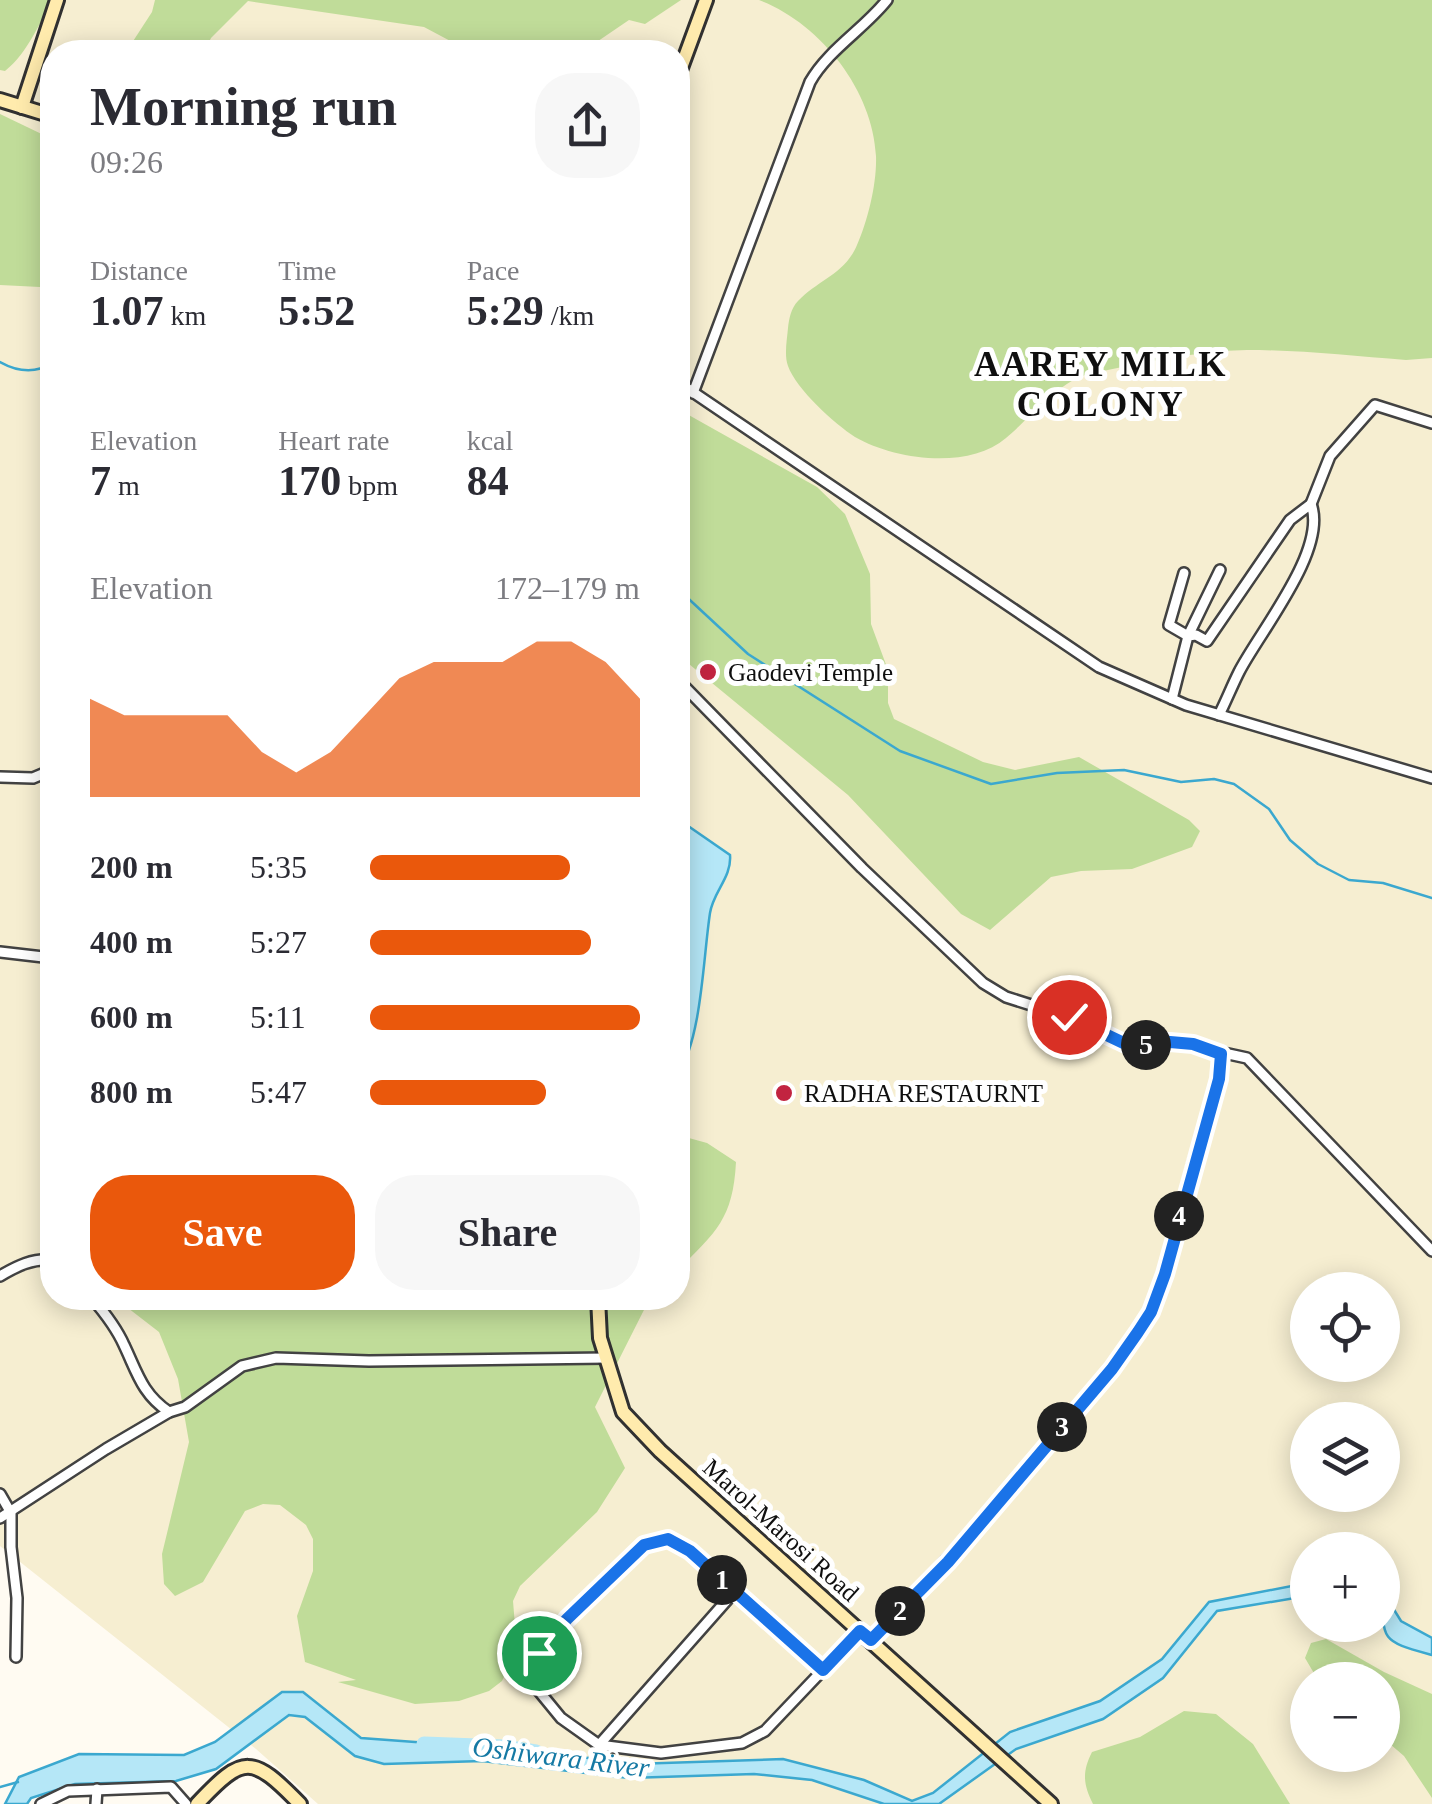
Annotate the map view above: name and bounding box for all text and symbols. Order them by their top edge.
button: share [535,73,640,178]
text: Morning run [90,76,397,137]
text: 09:26 [90,144,163,180]
text: Distance [90,255,188,286]
text: Time [278,255,336,286]
text: Pace [467,255,520,286]
text: 1.07 [90,288,164,334]
text: 5:52 [278,288,355,334]
text: 5:29 [467,288,544,334]
text: km [164,300,206,331]
text: /km [544,300,594,331]
district label: AAREY MILK COLONY [974,345,1228,424]
text: Elevation [90,425,197,456]
text: Heart rate [278,425,389,456]
text: kcal [467,425,513,456]
text: 7 [90,458,111,504]
text: 170 [278,458,341,504]
text: 84 [467,458,509,504]
text: m [111,470,140,501]
text: bpm [341,470,398,501]
text: Elevation [90,570,213,606]
text: 172–179 m [495,570,640,606]
place label: Gaodevi Temple [728,659,893,686]
marker: Gaodevi Temple [697,661,719,683]
text: 200 m [90,849,173,885]
text: 5:35 [250,849,307,885]
text: 400 m [90,924,173,960]
text: 5:27 [250,924,307,960]
pin [1027,975,1112,1060]
icon: check [1042,990,1097,1045]
text: 600 m [90,999,173,1035]
text: 5:11 [250,999,306,1035]
pin: 5 [1121,1020,1171,1070]
text: 5 [1139,1029,1153,1060]
text: 800 m [90,1074,173,1110]
text: 5:47 [250,1074,307,1110]
place label: RADHA RESTAURNT [804,1080,1043,1107]
marker: RADHA RESTAURNT [773,1082,795,1104]
button: Save [90,1175,355,1290]
button: Share [375,1175,640,1290]
pin: 4 [1154,1191,1204,1241]
text: 4 [1172,1200,1186,1231]
map controls [1290,1272,1400,1772]
button: locate [1290,1272,1400,1382]
pin: 3 [1037,1402,1087,1452]
button: layers [1290,1402,1400,1512]
text: 3 [1055,1411,1069,1442]
street label: Marol-Marosi Road [698,1453,864,1607]
button: + [1290,1532,1400,1642]
pin: 1 [697,1555,747,1605]
text: 1 [715,1564,729,1595]
pin: 2 [875,1586,925,1636]
text: 2 [893,1595,907,1626]
pin [497,1611,582,1696]
icon: arrive [512,1626,567,1681]
button: − [1290,1662,1400,1772]
water label: Oshiwara River [471,1731,651,1783]

